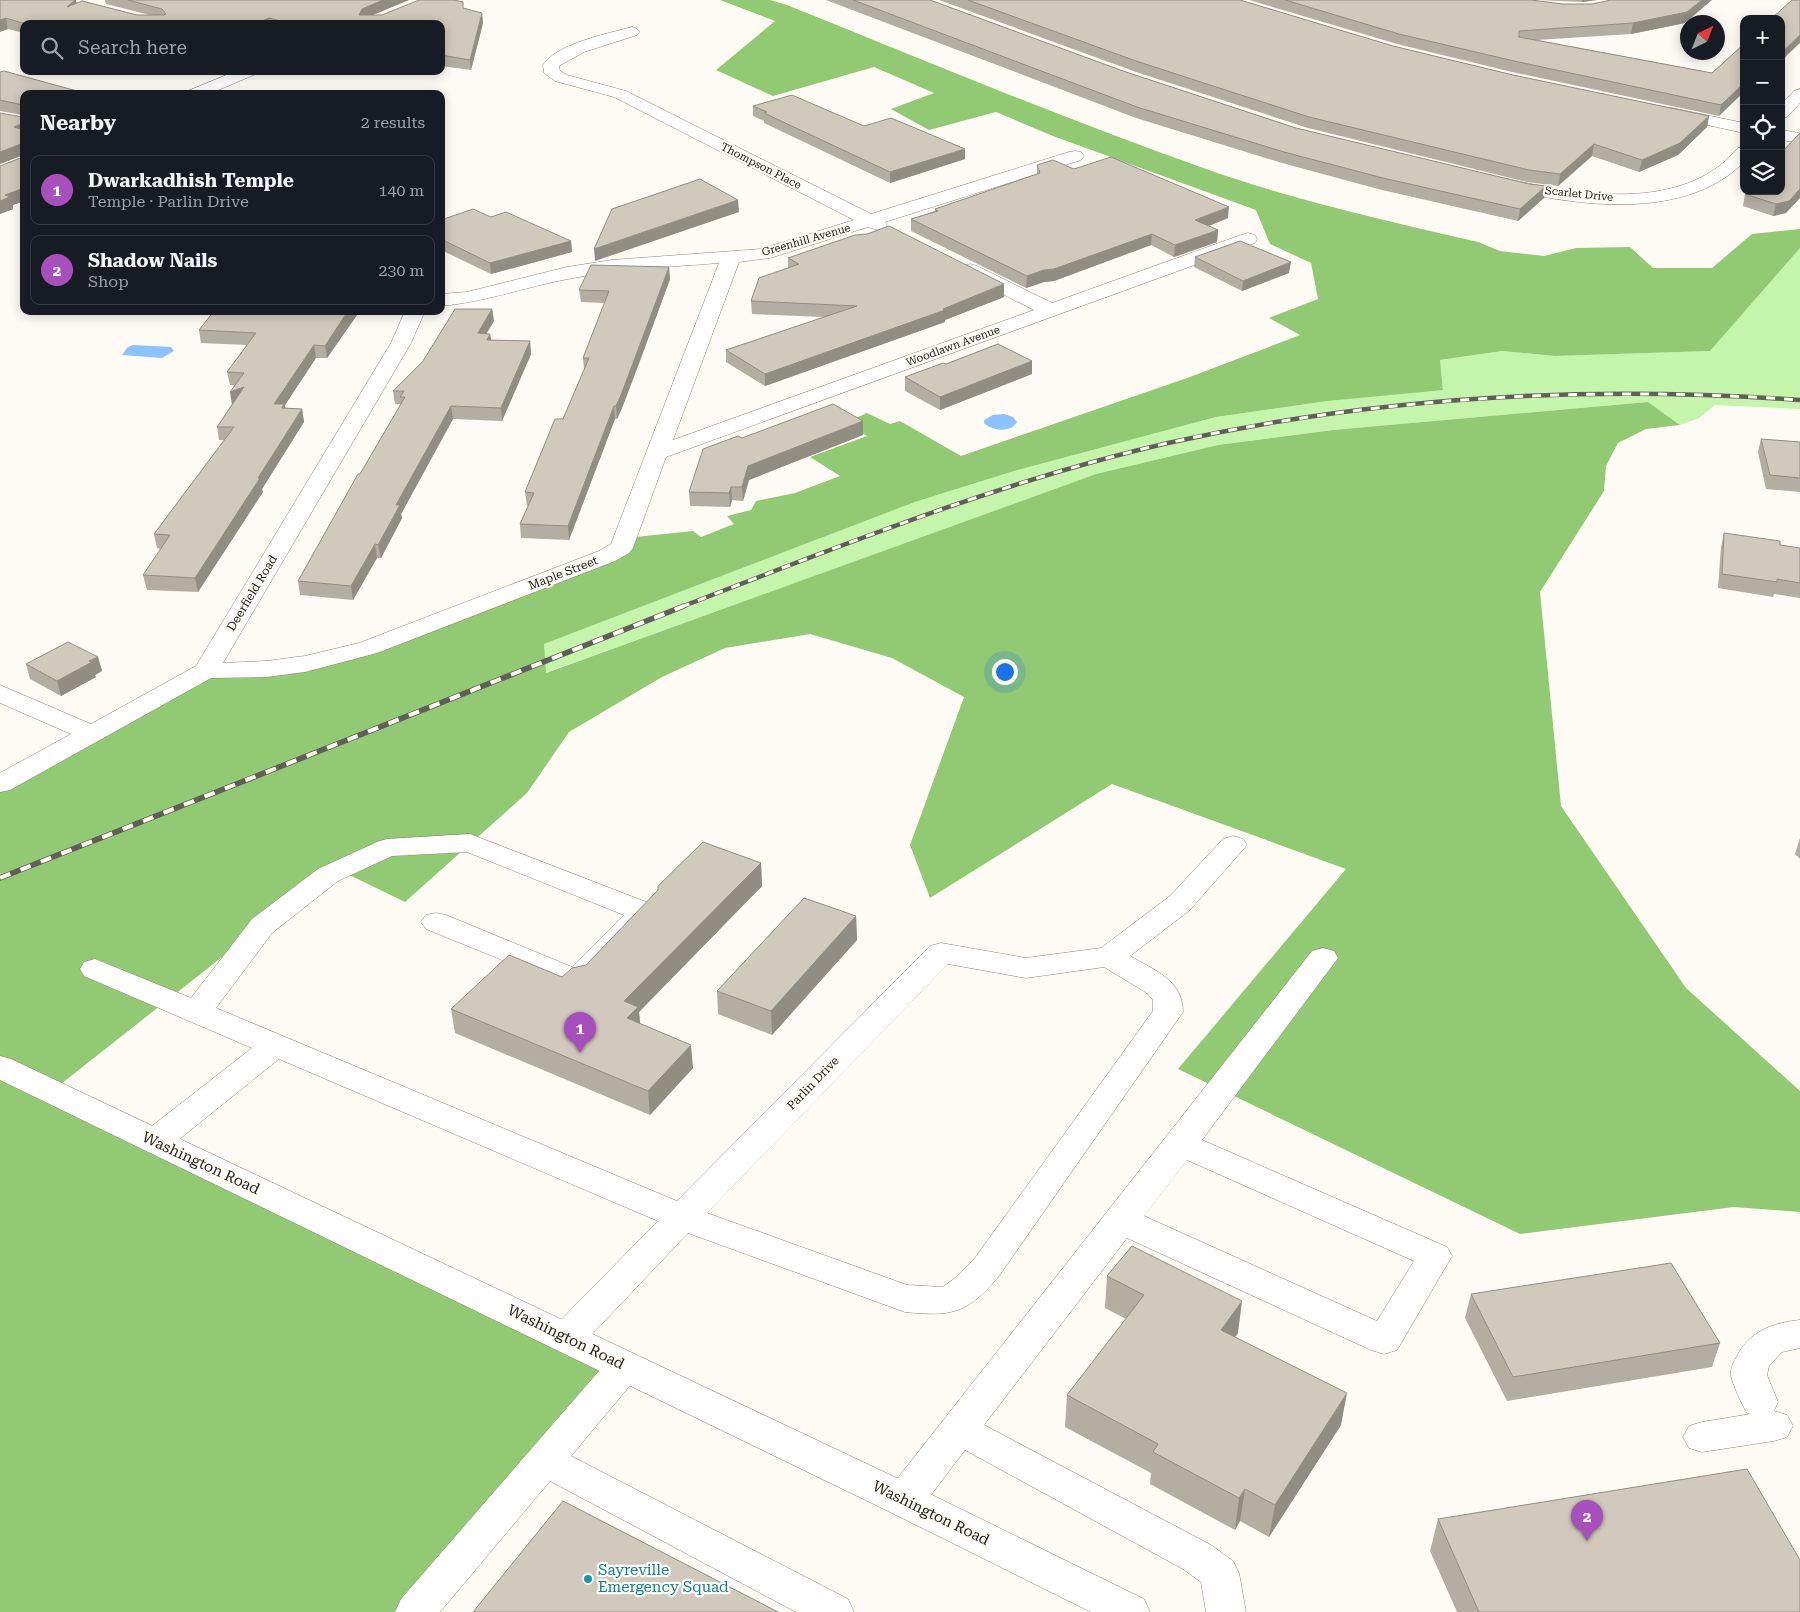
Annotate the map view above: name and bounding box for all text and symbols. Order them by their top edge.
north arrow [1680,15,1725,60]
map controls [1740,15,1785,195]
button: + [1740,15,1785,60]
search box [20,20,445,75]
icon: search [38,34,66,62]
text: Search here [78,36,187,59]
button: − [1740,60,1785,105]
button: locate [1740,105,1785,150]
text: Nearby [40,111,116,135]
text: 2 results [361,113,425,132]
street label: Thompson Place [719,140,803,192]
button: layers [1740,150,1785,195]
text: Dwarkadhish Temple [88,169,294,192]
text: 1 [53,181,61,200]
text: 140 m [378,181,424,200]
street label: Scarlet Drive [1544,184,1614,204]
text: Temple · Parlin Drive [88,192,249,211]
street label: Greenhill Avenue [760,221,852,259]
text: Shadow Nails [88,249,217,272]
text: 2 [53,261,61,280]
text: 230 m [378,261,424,280]
text: Shop [88,272,129,291]
street label: Woodlawn Avenue [904,323,1002,369]
street label: Deerfield Road [224,552,280,633]
street label: Maple Street [526,553,600,593]
your location [992,659,1018,685]
pin: 1 [564,1012,596,1053]
street label: Parlin Drive [784,1053,842,1112]
street label: Washington Road [139,1128,263,1198]
street label: Washington Road [505,1301,628,1373]
street label: Washington Road [870,1477,993,1549]
pin: 2 [1571,1500,1603,1541]
place label: Sayreville Emergency Squad [598,1561,729,1596]
marker: Sayreville Emergency Squad [582,1573,594,1585]

